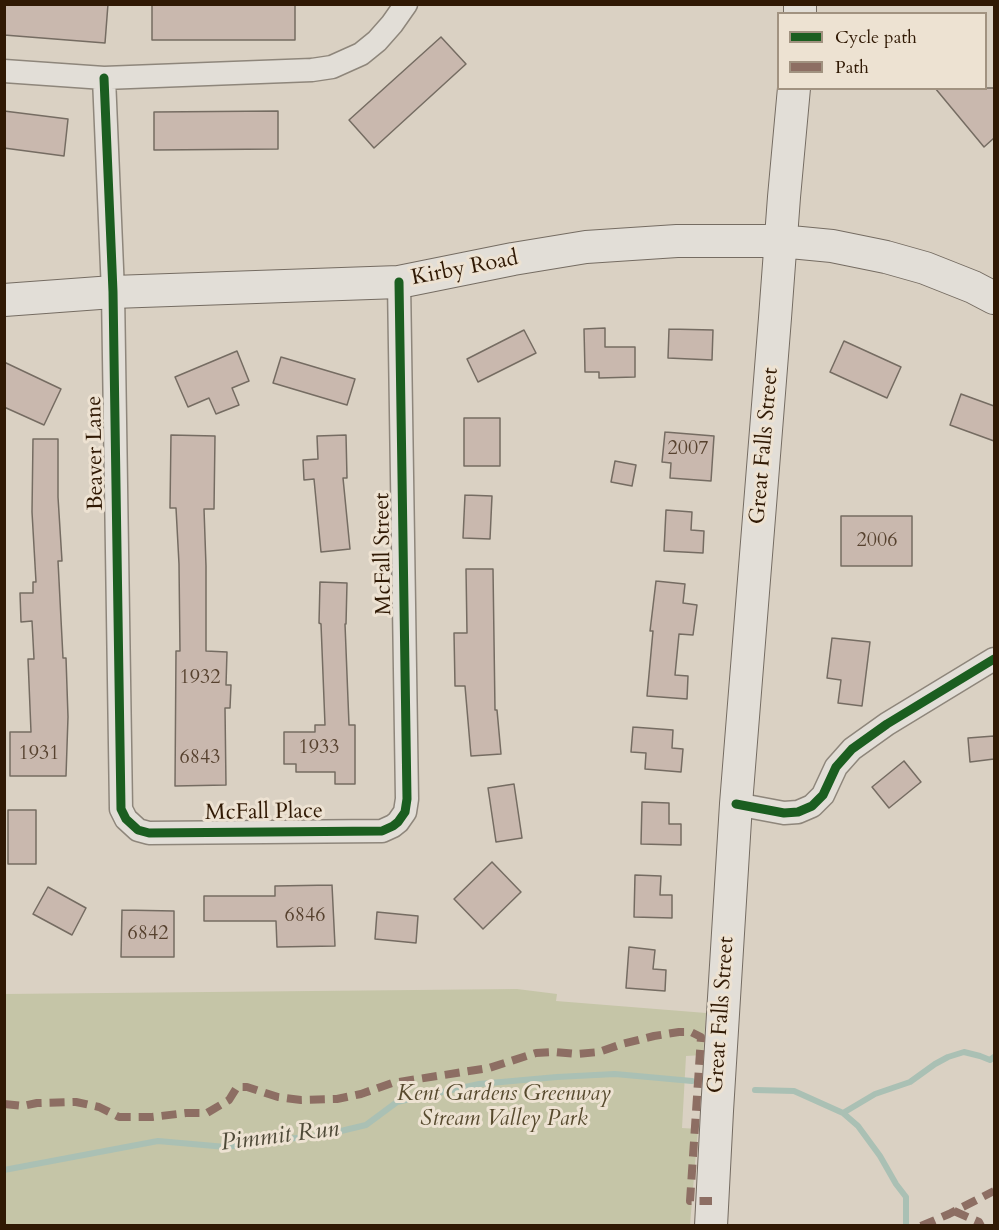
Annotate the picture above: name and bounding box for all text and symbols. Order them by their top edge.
legend [777,12,987,90]
text: Cycle path [835,25,917,50]
text: Path [835,55,869,80]
street label: Kirby Road [409,246,521,292]
street label: Great Falls Street [745,367,785,525]
street label: Beaver Lane [82,395,110,511]
house number: 2007 [668,437,708,461]
street label: McFall Street [370,492,398,616]
house number: 2006 [857,529,897,553]
house number: 1932 [180,666,220,690]
house number: 1933 [299,736,339,760]
house number: 1931 [19,742,59,766]
house number: 6843 [180,746,220,770]
street label: McFall Place [205,799,323,827]
house number: 6846 [285,904,325,928]
house number: 6842 [128,922,168,946]
street label: Great Falls Street [703,936,741,1094]
park label: Kent Gardens Greenway Stream Valley Park [397,1082,611,1134]
water label: Pimmit Run [219,1115,341,1159]

